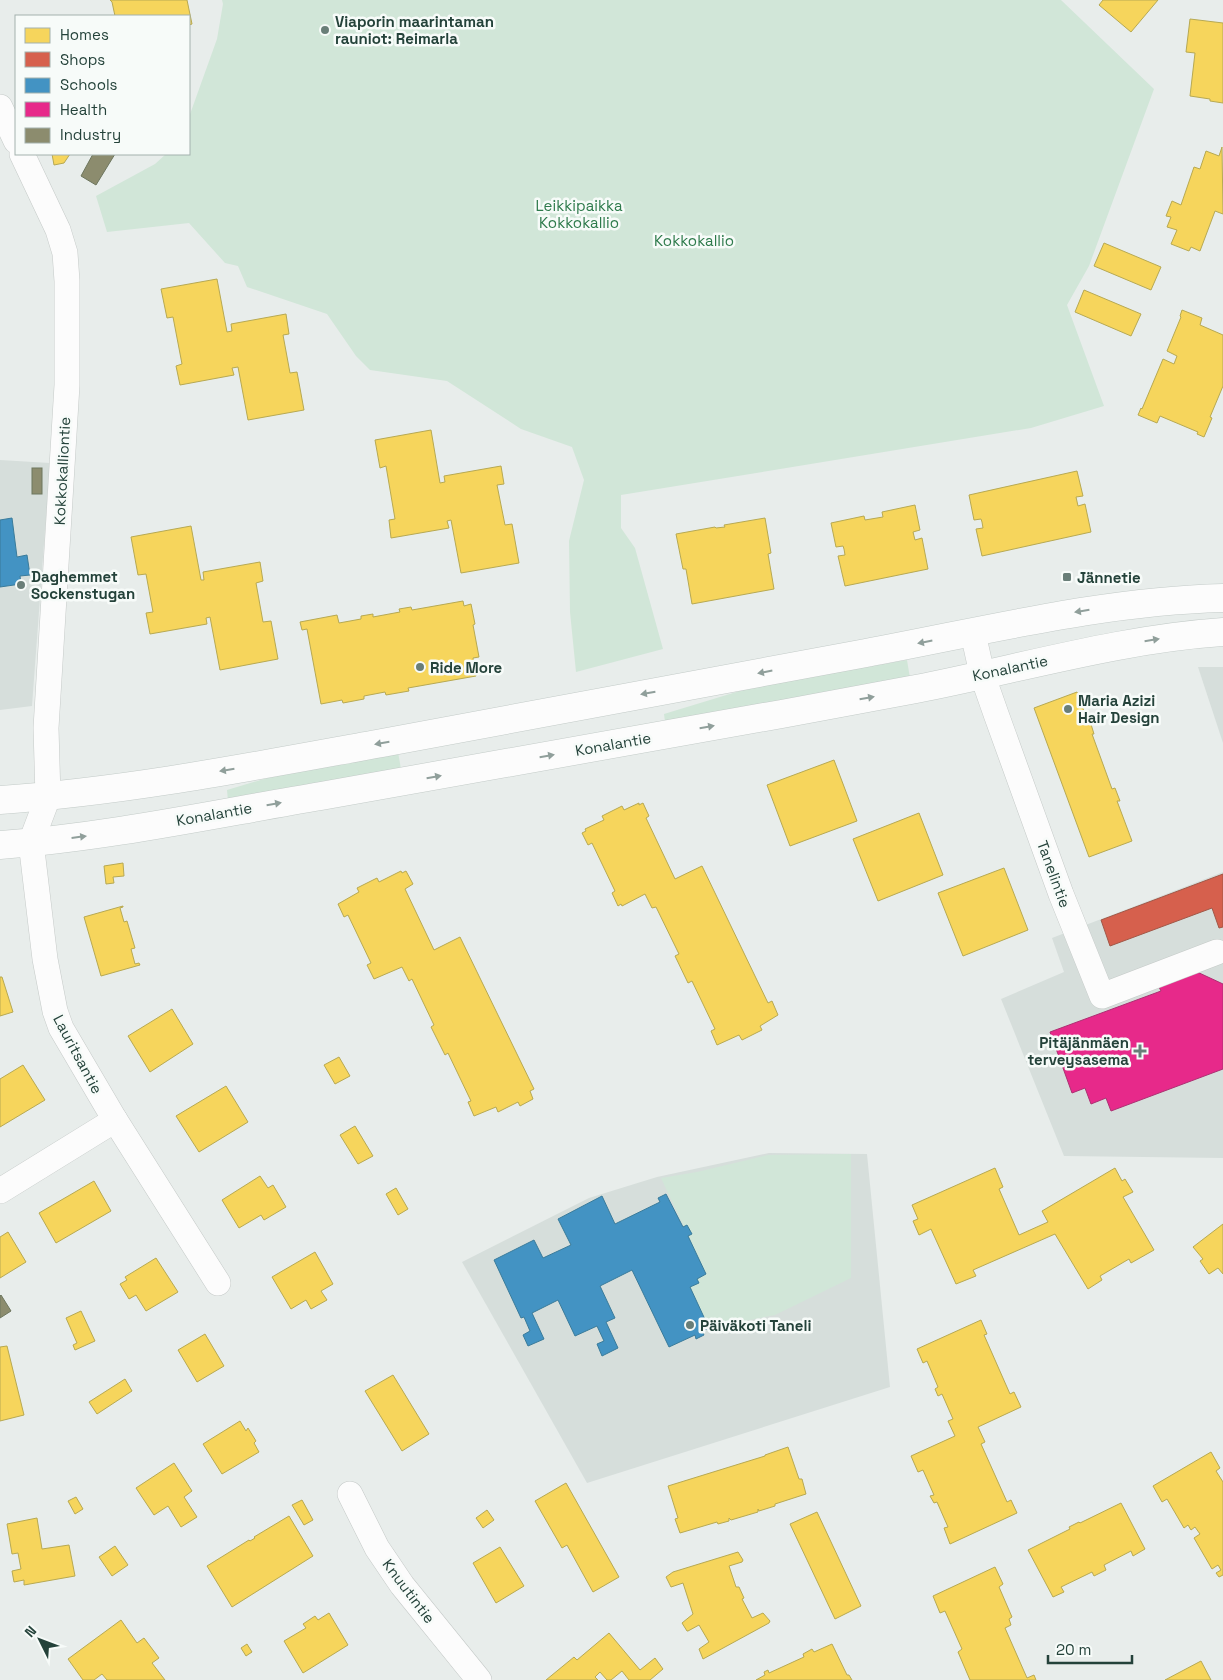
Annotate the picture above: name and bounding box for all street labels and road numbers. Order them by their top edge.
street label: Kokkokalliontie [50,416,74,526]
street label: Konalantie [971,651,1050,685]
street label: Konalantie [574,728,653,760]
street label: Konalantie [175,798,254,830]
street label: Tanelintie [1033,838,1075,910]
street label: Lauritsantie [49,1011,107,1097]
street label: Knuutintie [379,1555,439,1627]

